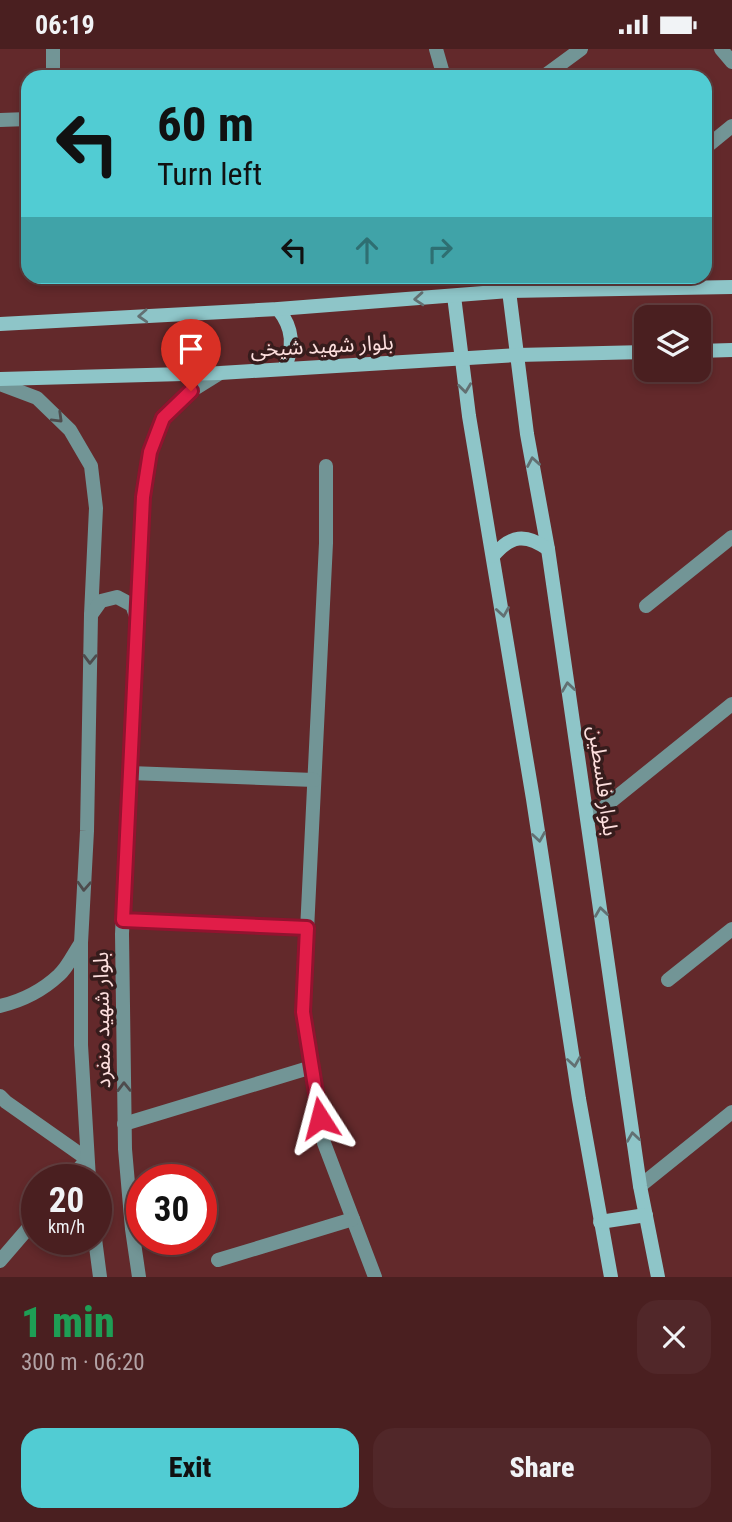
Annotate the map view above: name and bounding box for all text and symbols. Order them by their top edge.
text: 06:19 [35,10,95,40]
text: 60 m [157,96,254,153]
icon: left [42,98,133,189]
text: Turn left [157,155,262,193]
icon: left [275,231,313,269]
icon: ahead [348,231,386,269]
icon: right [421,231,459,269]
one-way arrow [413,291,424,306]
map controls [634,305,711,382]
button: layers [634,305,711,382]
one-way arrow [137,309,148,324]
pin [161,319,221,391]
icon: arrive [172,330,210,368]
street label: بلوار شهید شیخی [250,330,394,362]
one-way arrow [458,382,473,394]
one-way arrow [50,410,63,423]
one-way arrow [526,457,541,469]
one-way arrow [495,606,510,618]
one-way arrow [82,654,98,664]
one-way arrow [561,681,576,693]
street label: بلوار فلسطین [583,724,623,838]
one-way arrow [531,831,546,843]
one-way arrow [77,881,92,892]
one-way arrow [594,906,609,918]
street label: بلوار شهید منفرد [89,951,115,1089]
one-way arrow [566,1056,581,1068]
one-way arrow [116,1081,132,1092]
position arrow [283,1081,357,1155]
one-way arrow [626,1132,641,1143]
speed limit sign: 30 [126,1164,217,1255]
text: 20 [49,1180,84,1221]
text: km/h [48,1216,85,1237]
text: 1 min [21,1298,115,1347]
button: close [637,1300,711,1374]
text: 300 m · 06:20 [21,1349,145,1376]
button: Exit [21,1428,359,1508]
button: Share [373,1428,711,1508]

